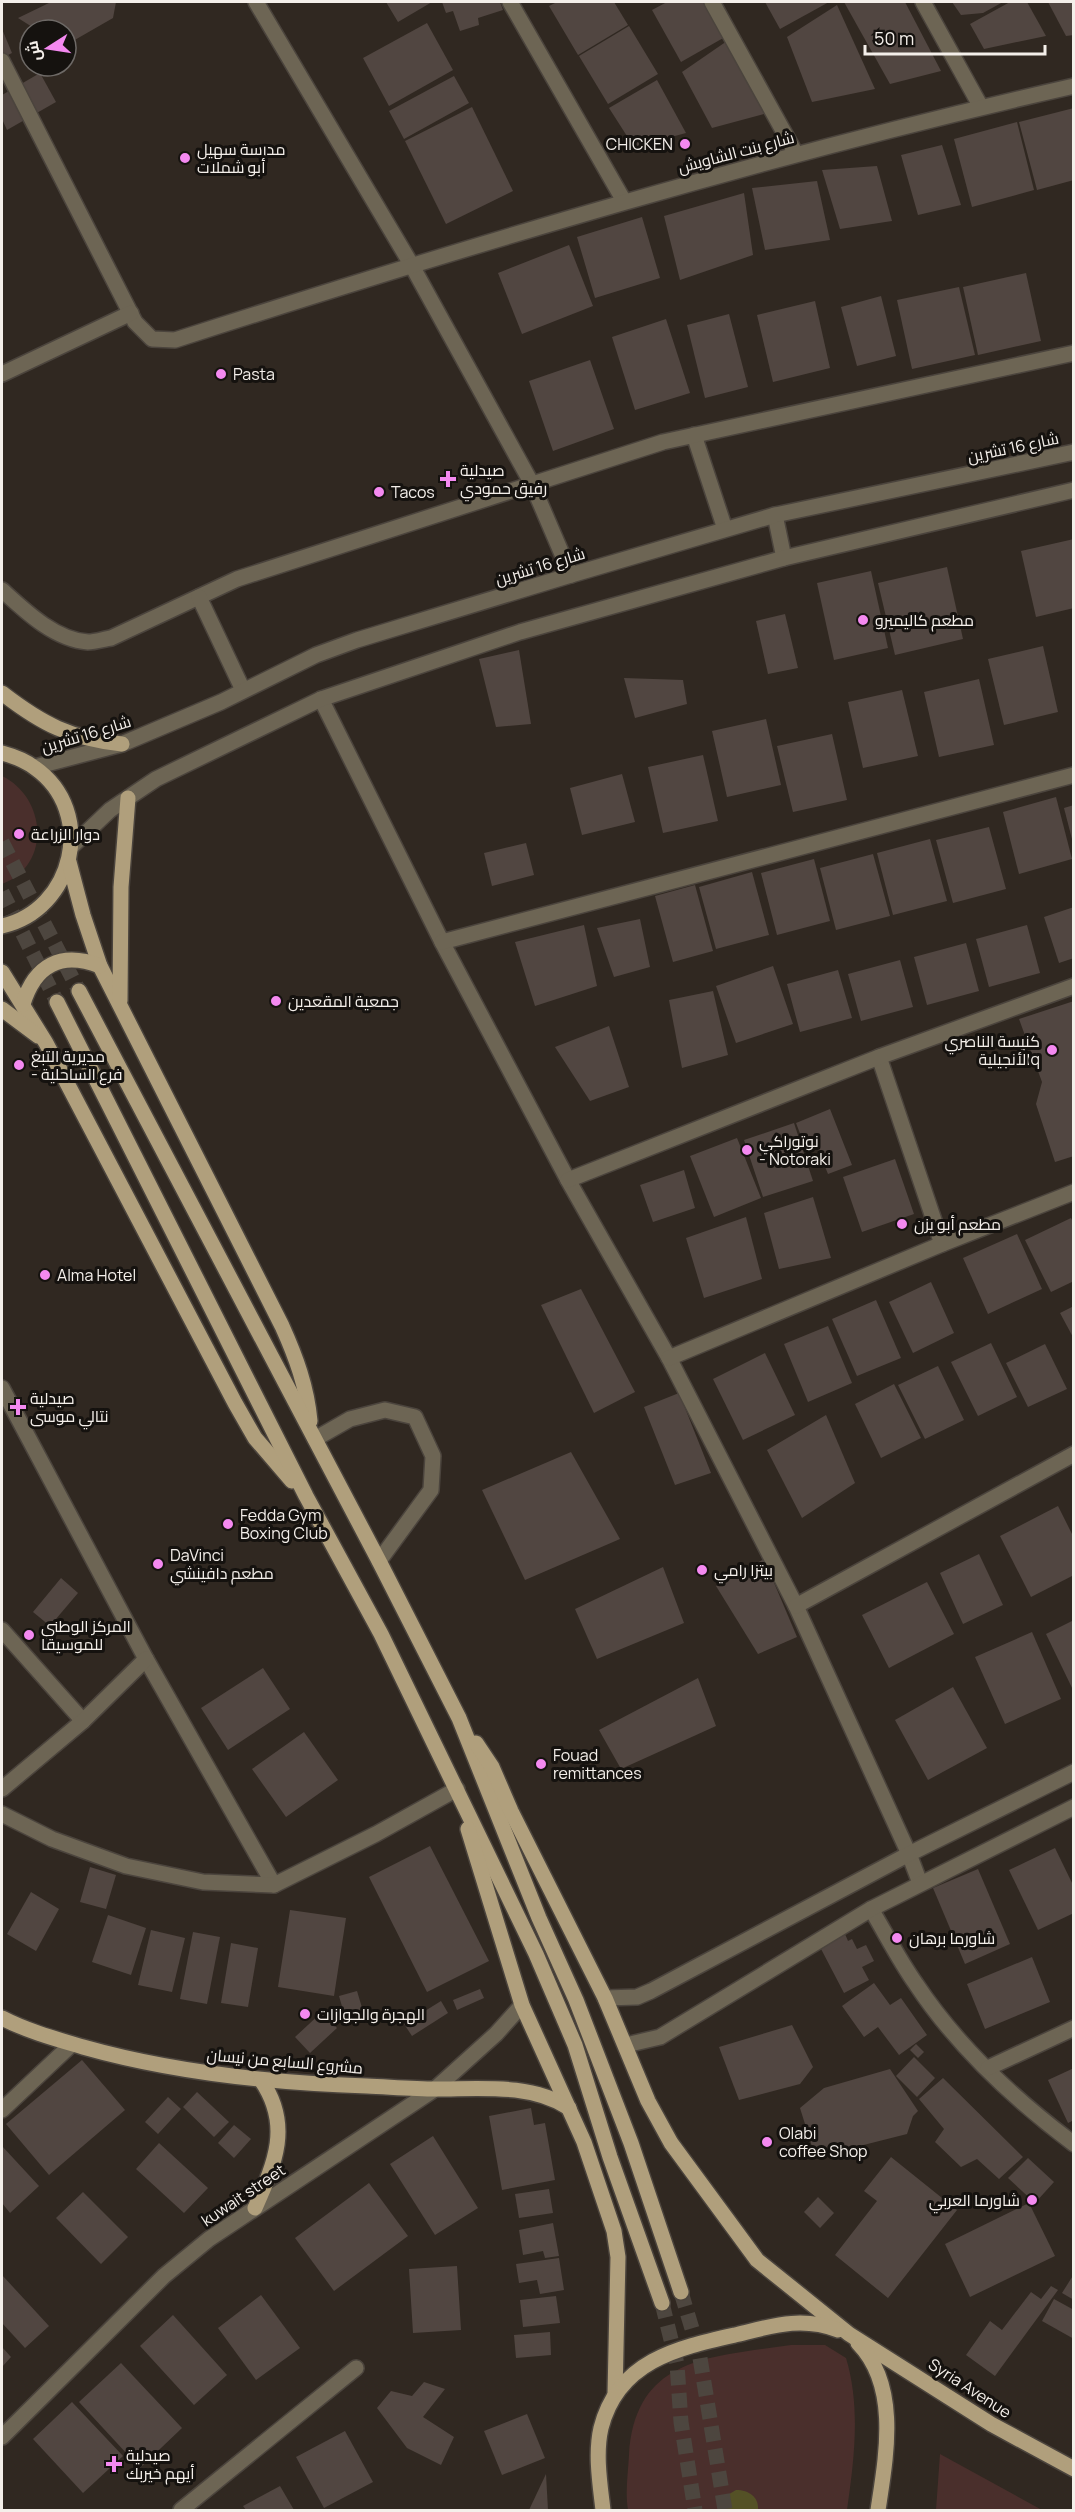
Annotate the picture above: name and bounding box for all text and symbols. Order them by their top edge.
north arrow [18,18,78,78]
scale bar [865,18,1045,56]
text: 50 m [874,26,914,50]
text: ش [20,39,46,63]
street label: شارع بنت الشاويش [675,126,797,179]
place label: CHICKEN [606,133,673,155]
marker: CHICKEN [678,137,692,151]
place label: مدرسة سهيل أبو شملات [197,138,285,178]
marker: مدرسة سهيل أبو شملات [178,151,192,165]
place label: Pasta [233,363,275,385]
marker: Pasta [214,367,228,381]
street label: شارع 16 تشرين [965,427,1061,468]
place label: صيدلية رفيق حمودي [460,459,547,502]
marker: صيدلية رفيق حمودي [441,472,455,486]
place label: Tacos [391,481,435,503]
marker: Tacos [372,485,386,499]
street label: شارع 16 تشرين [492,542,588,591]
place label: مطعم كاليميرو [875,609,974,632]
marker: مطعم كاليميرو [856,613,870,627]
street label: شارع 16 تشرين [38,710,134,759]
place label: دوار الزراعة [31,823,100,845]
marker: دوار الزراعة [12,827,26,841]
place label: جمعية المقعدين [288,990,399,1012]
marker: جمعية المقعدين [269,994,283,1008]
place label: كنيسة الناصري الأنجيليةq [945,1030,1040,1070]
marker: كنيسة الناصري الأنجيليةq [1045,1043,1059,1057]
place label: مديرية التبغ - فرع الساحلية [31,1045,122,1086]
marker: مديرية التبغ - فرع الساحلية [12,1058,26,1072]
place label: نوتوراكي - Notoraki [759,1130,831,1170]
marker: نوتوراكي - Notoraki [740,1143,754,1157]
place label: مطعم أبو يزن [914,1213,1001,1236]
marker: مطعم أبو يزن [895,1217,909,1231]
place label: Alma Hotel [57,1264,136,1286]
marker: Alma Hotel [38,1268,52,1282]
place label: صيدلية نتالي موسى [30,1387,109,1430]
marker: صيدلية نتالي موسى [11,1400,25,1414]
place label: Fedda Gym Boxing Club [240,1504,328,1544]
marker: Fedda Gym Boxing Club [221,1517,235,1531]
place label: DaVinci مطعم دافينشي [170,1544,274,1586]
marker: DaVinci مطعم دافينشي [151,1557,165,1571]
place label: بيتزا رامي [714,1559,773,1584]
marker: بيتزا رامي [695,1563,709,1577]
place label: المركز الوطني للموسيقا [41,1615,131,1655]
marker: المركز الوطني للموسيقا [22,1628,36,1642]
place label: Fouad remittances [553,1744,642,1784]
marker: Fouad remittances [534,1757,548,1771]
place label: شاورما برهان [909,1927,995,1949]
marker: شاورما برهان [890,1931,904,1945]
place label: الهجرة والجوازات [317,2003,425,2025]
marker: الهجرة والجوازات [298,2007,312,2021]
street label: مشروع السابع من نيسان [206,2043,364,2080]
place label: Olabi coffee Shop [779,2122,868,2162]
marker: Olabi coffee Shop [760,2135,774,2149]
street label: kuwait street [197,2159,289,2231]
place label: شاورما العربي [929,2189,1020,2214]
marker: شاورما العربي [1025,2193,1039,2207]
street label: Syria Avenue [924,2353,1016,2423]
place label: صيدلية أيهم خيربك [126,2444,195,2485]
marker: صيدلية أيهم خيربك [107,2457,121,2471]

